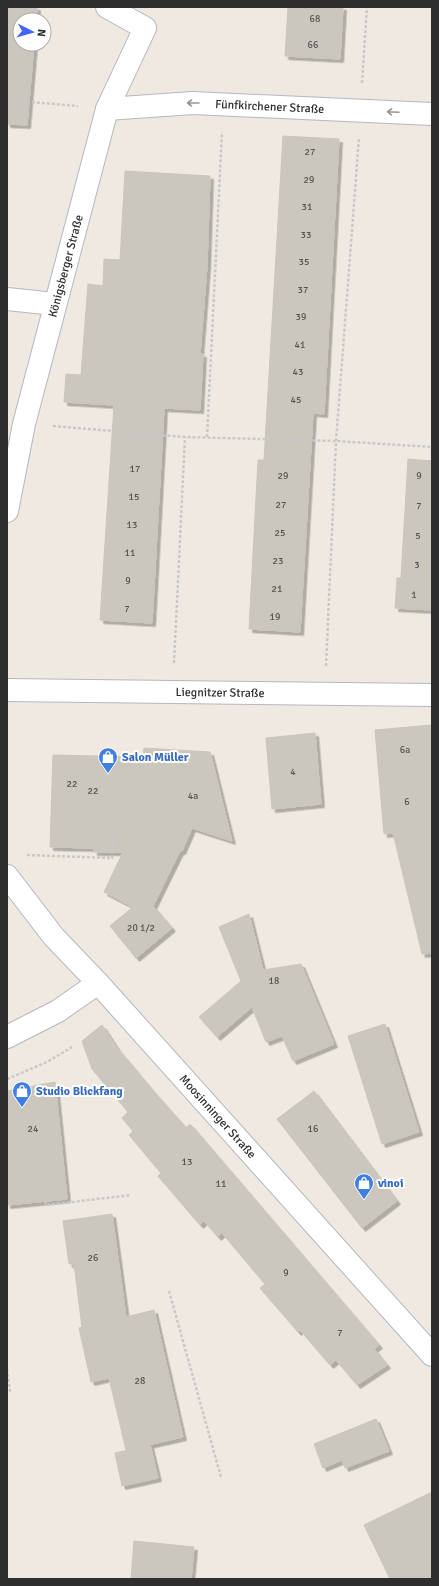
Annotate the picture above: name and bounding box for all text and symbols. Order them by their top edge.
north arrow [12,12,52,52]
house number: 68 [310,13,320,25]
text: N [35,29,48,37]
house number: 66 [308,39,318,51]
street label: Fünfkirchener Straße [215,97,325,117]
one-way arrow [187,99,200,107]
one-way arrow [387,108,400,116]
house number: 27 [305,146,315,158]
house number: 29 [304,174,314,186]
house number: 31 [302,201,312,213]
street label: Königsberger Straße [45,213,87,319]
house number: 33 [301,229,311,241]
house number: 35 [299,256,309,268]
house number: 37 [298,284,308,296]
house number: 39 [296,311,306,323]
house number: 41 [295,339,305,351]
house number: 43 [293,366,303,378]
house number: 45 [291,394,301,406]
house number: 17 [130,463,140,475]
house number: 29 [278,470,288,482]
house number: 9 [416,470,422,482]
house number: 15 [129,491,139,503]
house number: 27 [276,499,286,511]
house number: 7 [416,500,422,512]
house number: 13 [127,519,137,531]
house number: 25 [275,527,285,539]
house number: 5 [415,530,421,542]
house number: 11 [125,547,135,559]
house number: 23 [273,555,283,567]
house number: 3 [414,559,420,571]
house number: 9 [125,575,131,587]
house number: 21 [272,583,282,595]
house number: 1 [411,589,417,601]
house number: 7 [124,603,130,615]
house number: 19 [270,611,280,623]
street label: Liegnitzer Straße [175,685,265,701]
house number: 6a [400,744,410,756]
shop icon: Salon Müller [97,746,119,774]
place label: Salon Müller [122,750,189,765]
house number: 4 [290,766,296,778]
house number: 22 [67,778,77,790]
house number: 22 [88,785,98,797]
house number: 4a [188,790,198,802]
house number: 6 [404,796,410,808]
house number: 20 1/2 [127,922,155,934]
house number: 18 [269,975,279,987]
street label: Moosinninger Straße [176,1072,259,1162]
shop icon: Studio Blickfang [11,1080,33,1108]
place label: Studio Blickfang [36,1084,123,1099]
house number: 24 [28,1123,39,1135]
house number: 16 [308,1123,318,1135]
house number: 13 [182,1156,192,1168]
shop icon: vinoi [353,1172,375,1200]
place label: vinoi [377,1176,403,1191]
house number: 11 [216,1178,226,1190]
house number: 26 [88,1252,98,1264]
house number: 9 [283,1267,289,1279]
house number: 7 [337,1327,343,1339]
house number: 28 [135,1375,145,1387]

